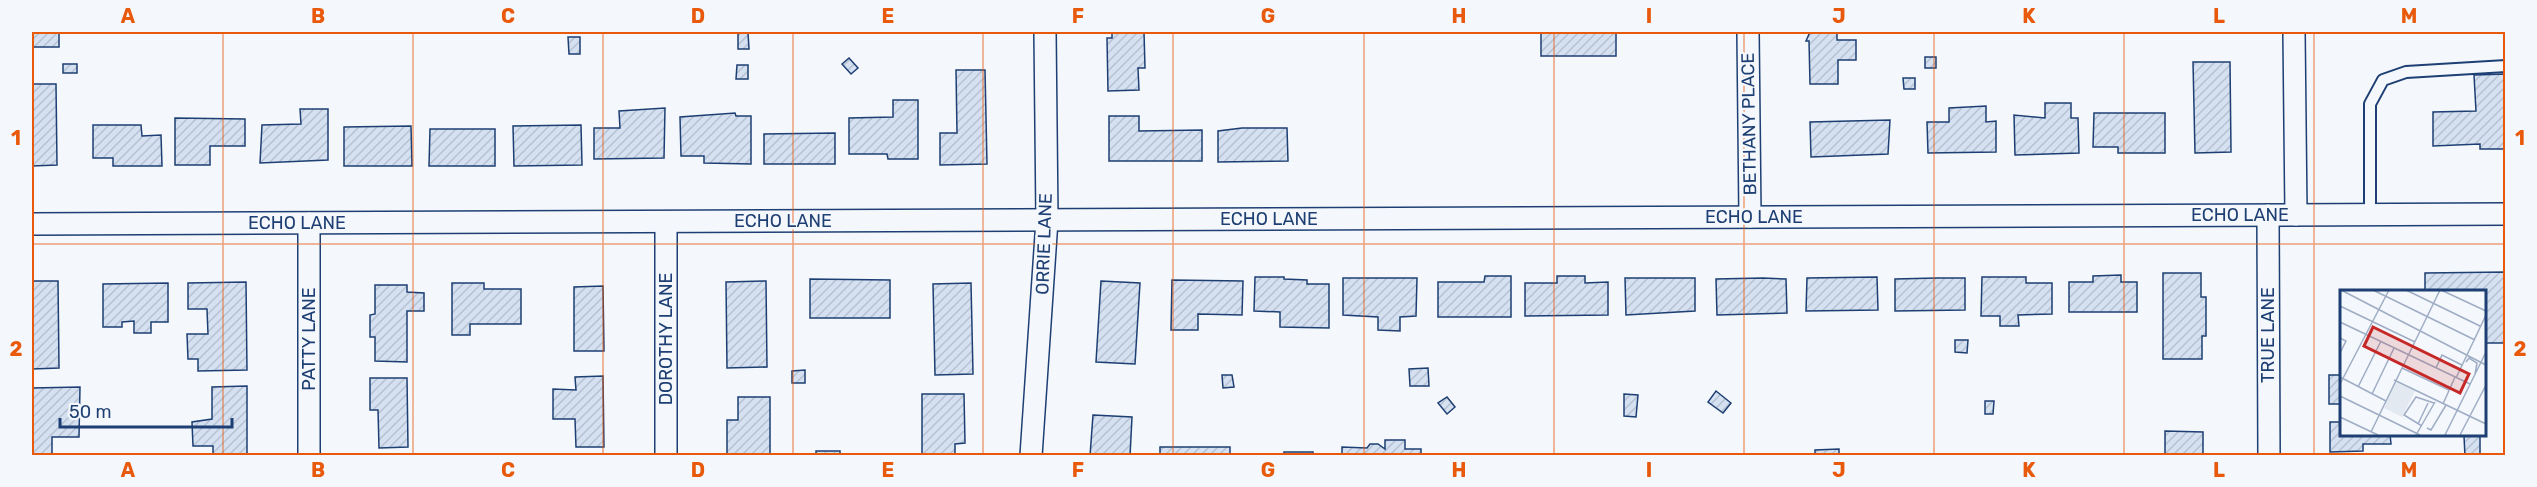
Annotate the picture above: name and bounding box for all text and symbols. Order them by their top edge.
text: A [121,4,136,28]
text: B [311,4,325,28]
text: C [501,4,515,28]
text: D [691,4,705,28]
text: E [882,4,894,28]
text: F [1072,4,1084,28]
text: G [1261,4,1275,28]
text: H [1452,4,1466,28]
text: I [1646,4,1652,28]
text: J [1832,4,1846,28]
text: K [2022,4,2036,28]
text: L [2213,4,2225,28]
text: M [2401,4,2417,28]
street label: BETHANY PLACE [1737,52,1761,196]
text: 1 [11,126,21,150]
text: 1 [2515,126,2525,150]
street label: ORRIE LANE [1031,193,1057,295]
street label: ECHO LANE [2191,204,2289,226]
street label: ECHO LANE [1705,206,1803,228]
street label: ECHO LANE [1220,208,1318,230]
street label: ECHO LANE [734,210,832,232]
street label: ECHO LANE [248,212,346,234]
street label: DOROTHY LANE [655,273,677,405]
street label: PATTY LANE [298,287,320,391]
street label: TRUE LANE [2257,287,2279,383]
inset map [2340,290,2486,436]
text: 2 [10,337,23,361]
text: 2 [2514,337,2527,361]
scale bar [60,391,232,429]
text: 50 m [69,401,112,423]
text: A [121,458,136,482]
text: B [311,458,325,482]
text: C [501,458,515,482]
text: D [691,458,705,482]
text: E [882,458,894,482]
text: F [1072,458,1084,482]
text: G [1261,458,1275,482]
text: H [1452,458,1466,482]
text: I [1646,458,1652,482]
text: J [1832,458,1846,482]
text: K [2022,458,2036,482]
text: L [2213,458,2225,482]
text: M [2401,458,2417,482]

